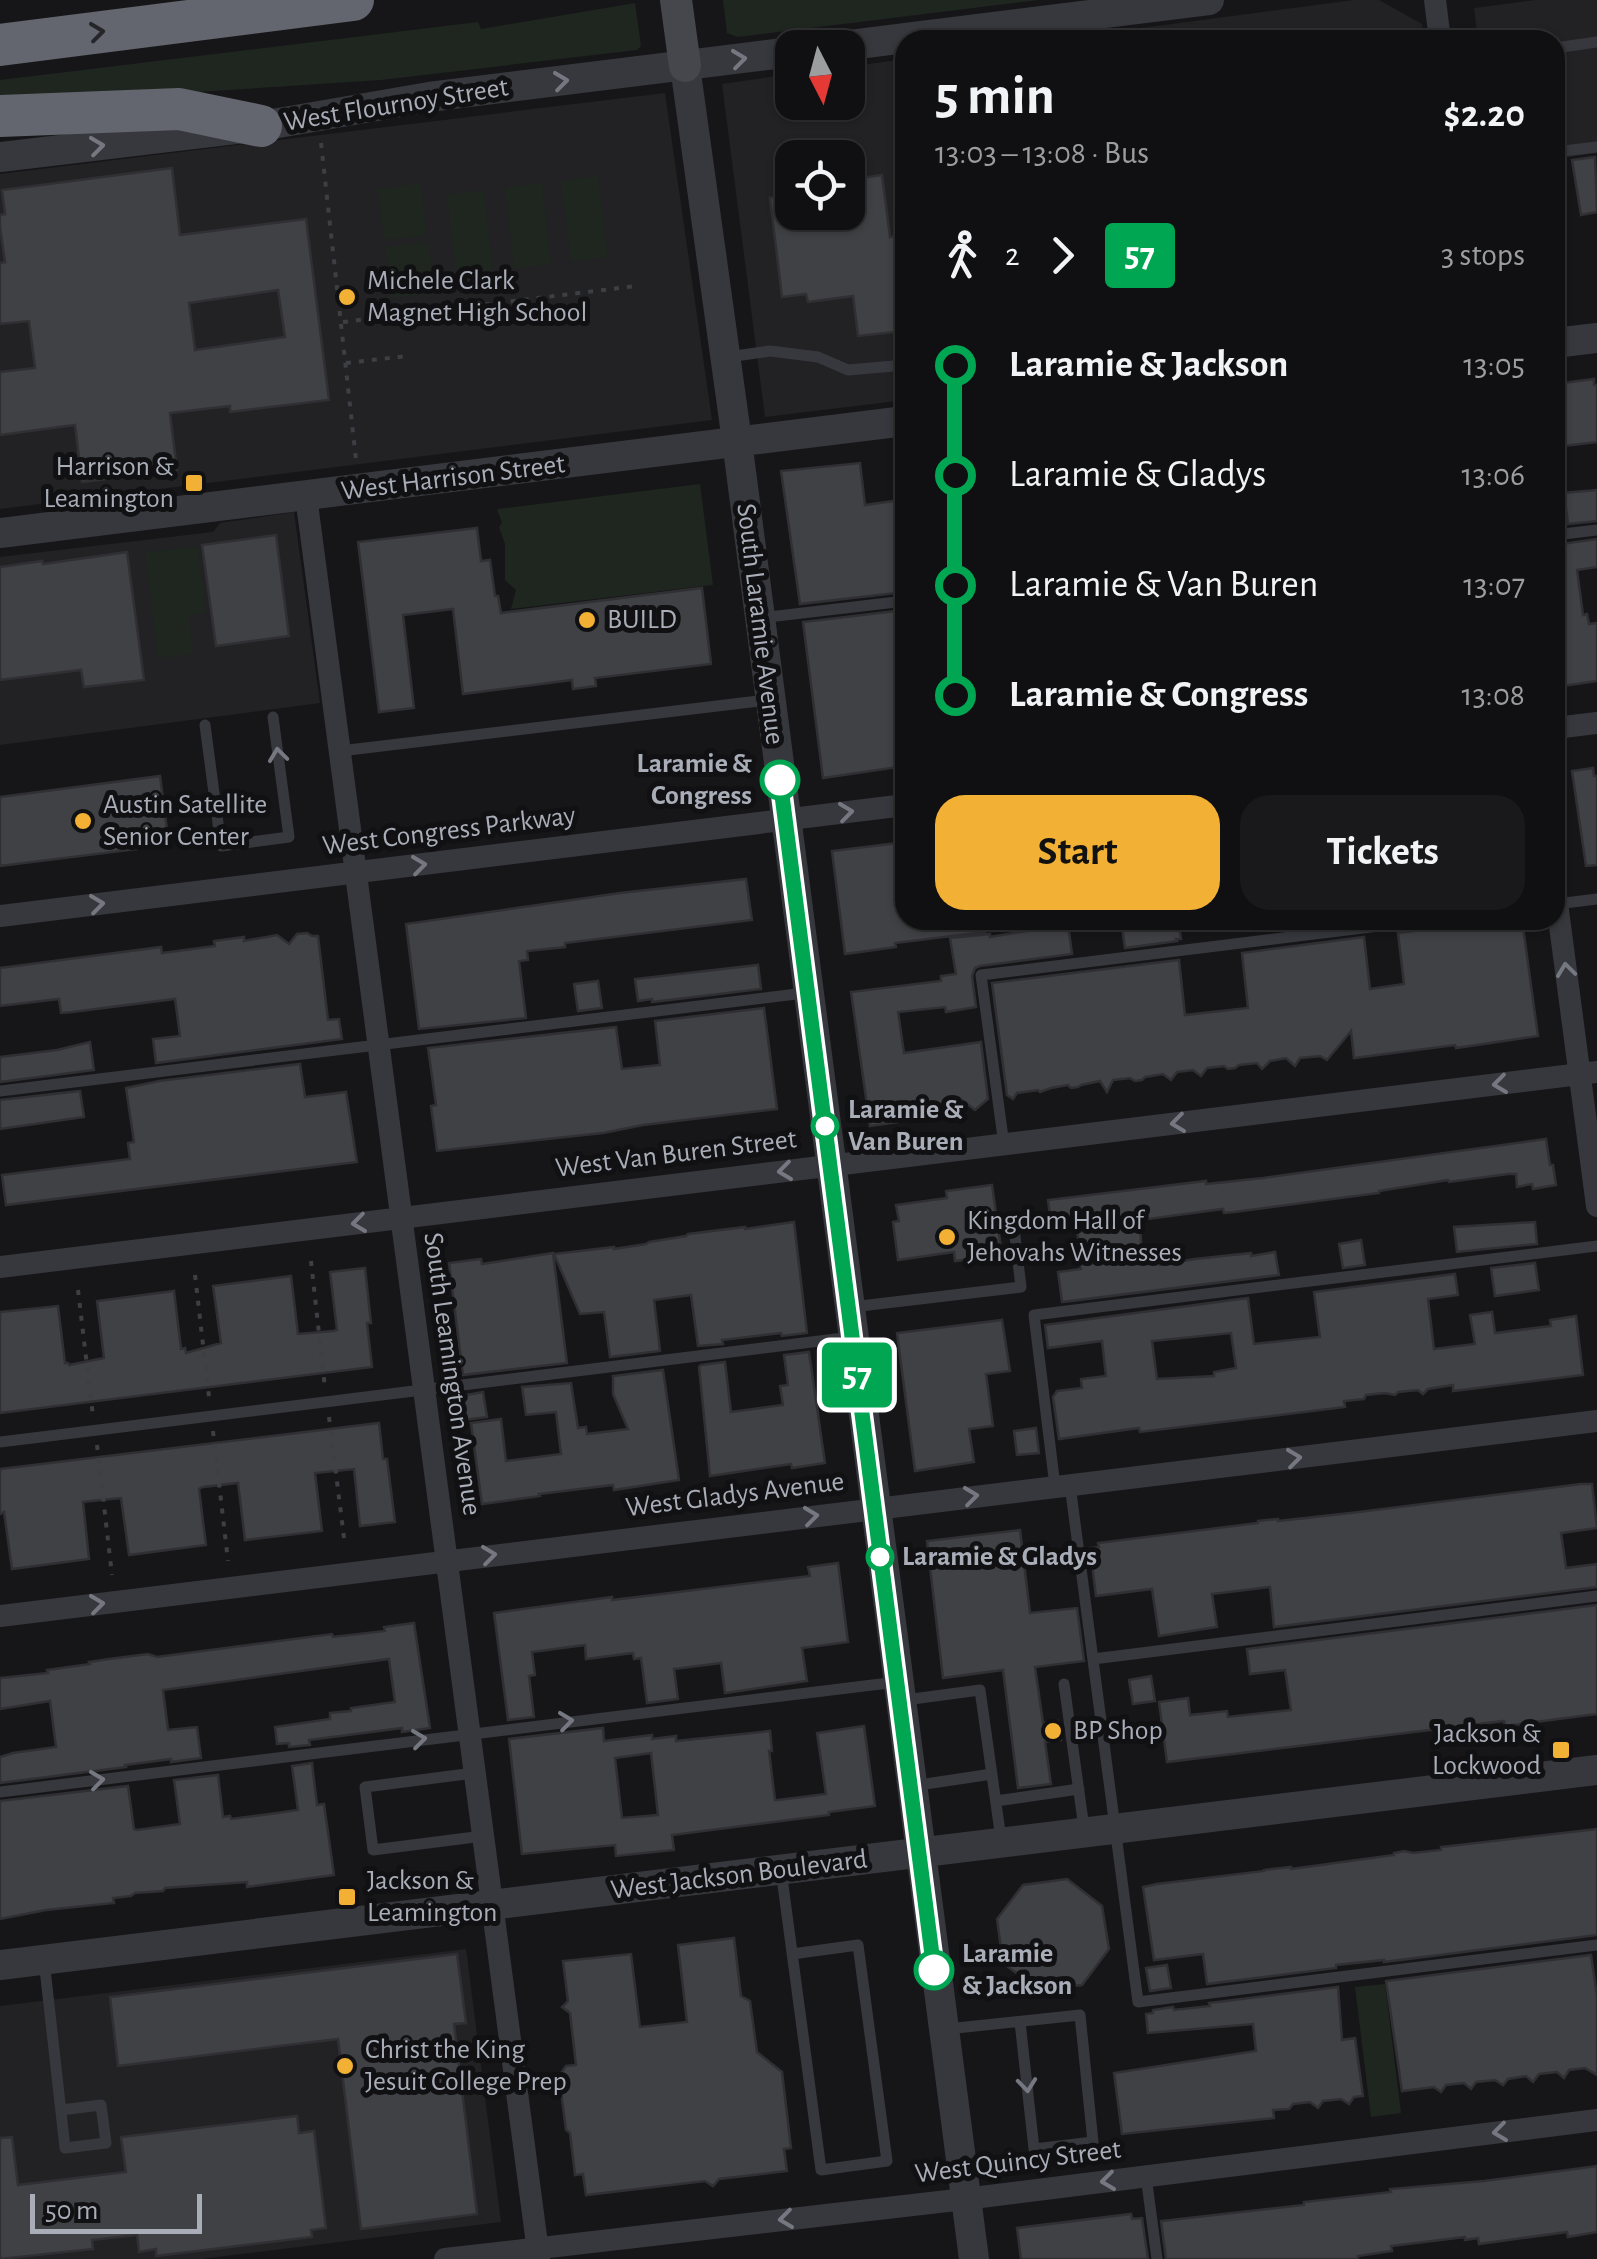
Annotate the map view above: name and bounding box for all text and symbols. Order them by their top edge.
one-way arrow [88,23,105,44]
north arrow [775,30,865,120]
map controls [775,30,865,230]
one-way arrow [731,49,747,70]
text: 5 min [935,69,1055,124]
one-way arrow [553,71,569,92]
street label: West Flournoy Street [282,73,510,137]
text: $2.20 [1444,96,1525,134]
one-way arrow [89,136,105,157]
text: 13:03 – 13:08 · Bus [935,137,1149,169]
button: locate [775,140,865,230]
icon: walk [935,228,990,283]
icon: forward [1035,228,1090,283]
text: 57 [1125,238,1155,273]
text: 2 [1005,239,1020,271]
text: 3 stops [1441,239,1525,271]
place label: Michele Clark Magnet High School [367,267,587,327]
marker: Michele Clark Magnet High School [336,286,358,308]
text: Laramie & Jackson [1009,346,1288,384]
text: 13:05 [1463,349,1525,381]
street label: West Harrison Street [339,450,567,506]
place label: Harrison & Leamington [43,453,175,513]
text: Laramie & Gladys [1009,456,1266,494]
text: 13:06 [1462,459,1525,491]
marker: Harrison & Leamington [183,472,205,494]
street label: South Laramie Avenue [731,502,789,746]
text: Laramie & Van Buren [1009,566,1318,604]
text: 13:07 [1463,569,1525,601]
place label: BUILD [607,606,677,634]
marker: BUILD [576,609,598,631]
text: Laramie & Congress [1009,676,1308,714]
text: 13:08 [1461,679,1525,711]
one-way arrow [268,746,289,762]
place label: Laramie & Congress [637,750,752,810]
marker: Laramie & Congress [761,761,799,799]
place label: Austin Satellite Senior Center [103,791,267,851]
button: Start [935,795,1220,910]
button: Tickets [1240,795,1525,910]
street label: West Congress Parkway [321,802,577,860]
one-way arrow [838,802,854,823]
marker: Austin Satellite Senior Center [72,810,94,832]
one-way arrow [411,855,428,876]
one-way arrow [89,894,105,915]
one-way arrow [1556,962,1577,978]
one-way arrow [1492,1073,1508,1094]
place label: Laramie & Van Buren [848,1096,964,1156]
one-way arrow [1169,1112,1186,1133]
marker: Laramie & Van Buren [812,1113,838,1139]
street label: West Van Buren Street [554,1125,798,1183]
one-way arrow [777,1160,793,1181]
place label: Kingdom Hall of Jehovahs Witnesses [967,1207,1182,1267]
one-way arrow [350,1212,366,1233]
marker: Kingdom Hall of Jehovahs Witnesses [936,1226,958,1248]
street label: South Leamington Avenue [418,1231,486,1517]
line badge: 57 [812,1342,902,1408]
text: 57 [842,1358,872,1393]
one-way arrow [1286,1448,1302,1469]
street label: West Gladys Avenue [624,1468,846,1522]
one-way arrow [963,1487,979,1508]
one-way arrow [803,1506,820,1527]
place label: Laramie & Gladys [902,1543,1097,1571]
marker: Laramie & Gladys [867,1544,893,1570]
one-way arrow [480,1546,497,1567]
one-way arrow [89,1594,105,1615]
one-way arrow [558,1711,574,1732]
place label: BP Shop [1073,1717,1163,1745]
marker: BP Shop [1042,1720,1064,1742]
place label: Jackson & Lockwood [1432,1720,1542,1780]
one-way arrow [412,1729,428,1750]
marker: Jackson & Lockwood [1550,1739,1572,1761]
one-way arrow [89,1770,105,1791]
street label: West Jackson Boulevard [609,1845,869,1905]
place label: Jackson & Leamington [367,1867,498,1927]
marker: Jackson & Leamington [336,1886,358,1908]
place label: Laramie & Jackson [962,1940,1072,2000]
marker: Laramie & Jackson [915,1951,953,1989]
place label: Christ the King Jesuit College Prep [365,2036,567,2096]
marker: Christ the King Jesuit College Prep [334,2055,356,2077]
one-way arrow [1016,2078,1037,2094]
one-way arrow [1492,2121,1508,2142]
street label: West Quincy Street [913,2135,1123,2189]
one-way arrow [1100,2170,1116,2191]
scale bar [30,2189,202,2234]
text: 50 m [45,2197,99,2225]
one-way arrow [777,2208,793,2229]

